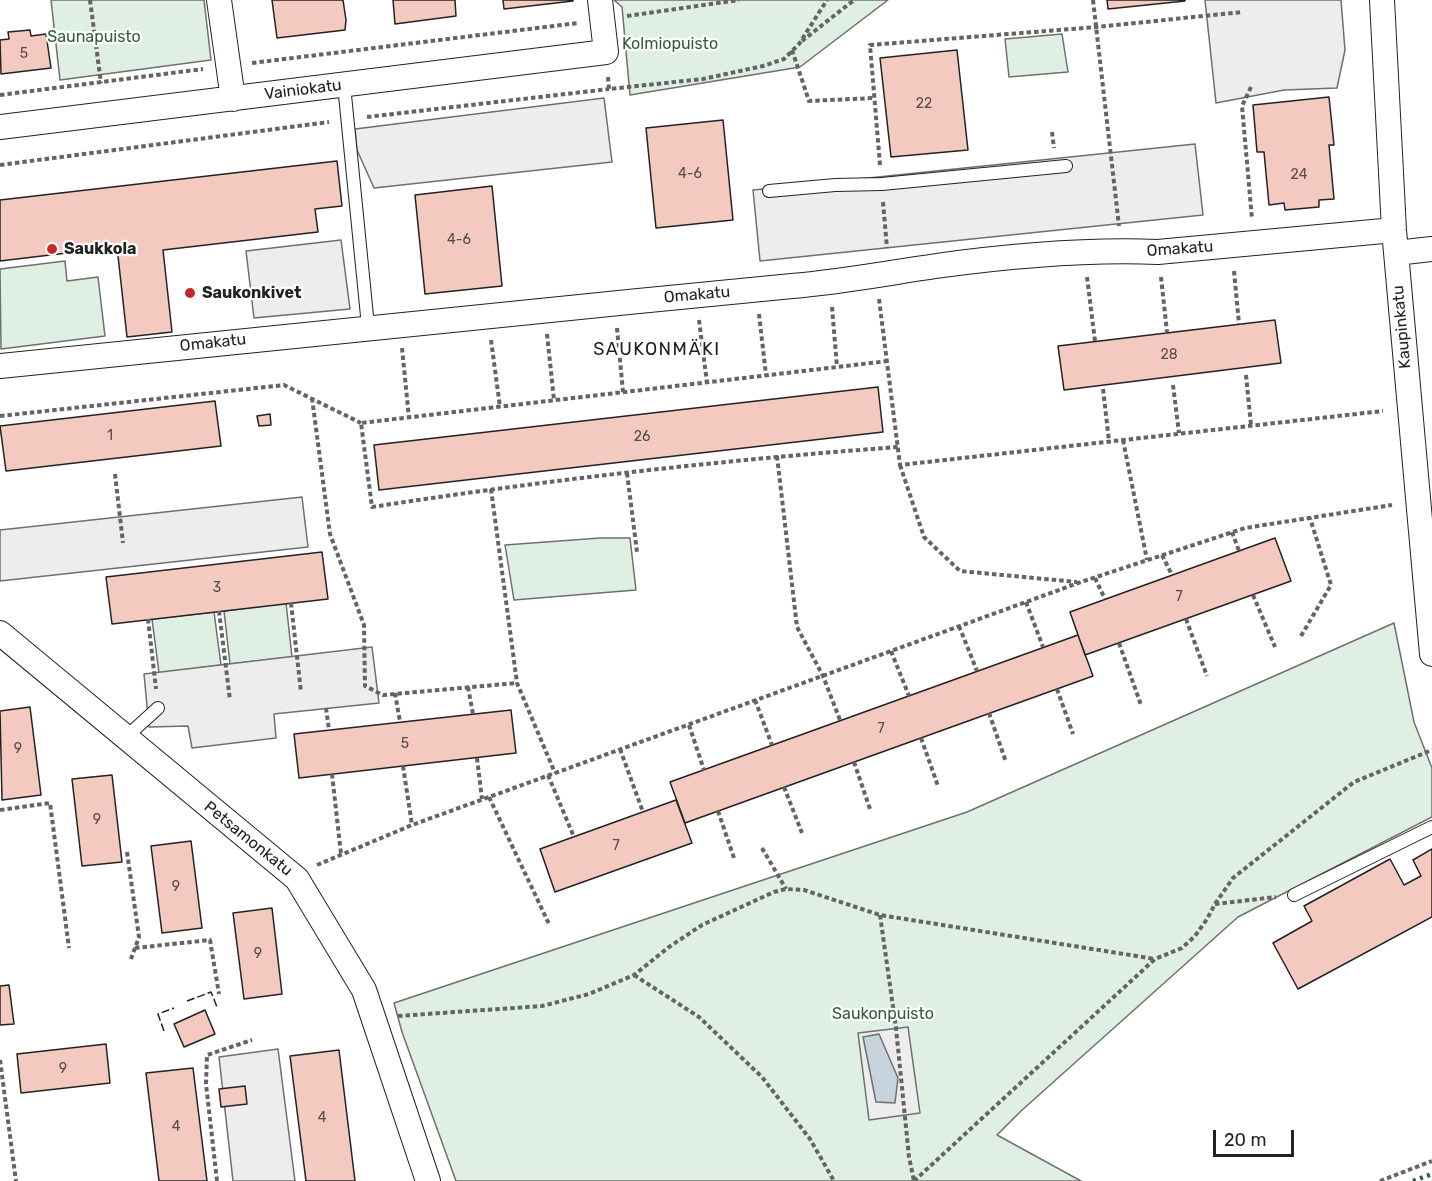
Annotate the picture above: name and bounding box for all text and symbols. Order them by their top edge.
park label: Saunapuisto [47,27,141,47]
park label: Kolmiopuisto [622,34,718,54]
house number: 5 [20,46,28,62]
street label: Vainiokatu [263,76,343,104]
house number: 22 [916,96,932,112]
house number: 4-6 [678,166,702,182]
house number: 24 [1291,167,1307,183]
house number: 4-6 [447,232,471,248]
street label: Omakatu [1146,237,1214,261]
place label: Saukkola [64,239,136,259]
marker: Saukkola [45,242,59,256]
place label: Saukonkivet [202,283,301,303]
street label: Omakatu [663,283,731,307]
street label: Kaupinkatu [1389,284,1415,370]
marker: Saukonkivet [183,286,197,300]
street label: Omakatu [179,330,247,356]
district label: SAUKONMÄKI [593,339,721,361]
house number: 28 [1160,347,1178,363]
house number: 1 [107,428,113,444]
house number: 26 [634,429,650,445]
house number: 3 [213,580,221,596]
house number: 7 [1175,589,1183,605]
house number: 7 [877,721,885,737]
house number: 5 [401,736,409,752]
house number: 9 [14,741,22,757]
street label: Petsamonkatu [200,798,296,880]
house number: 9 [93,812,101,828]
house number: 7 [612,838,620,854]
house number: 9 [172,879,180,895]
house number: 9 [254,946,262,962]
park label: Saukonpuisto [832,1004,934,1024]
house number: 9 [59,1061,67,1077]
house number: 4 [318,1110,326,1126]
scale bar [1216,1118,1297,1156]
house number: 4 [172,1119,180,1135]
text: 20 m [1224,1129,1266,1151]

